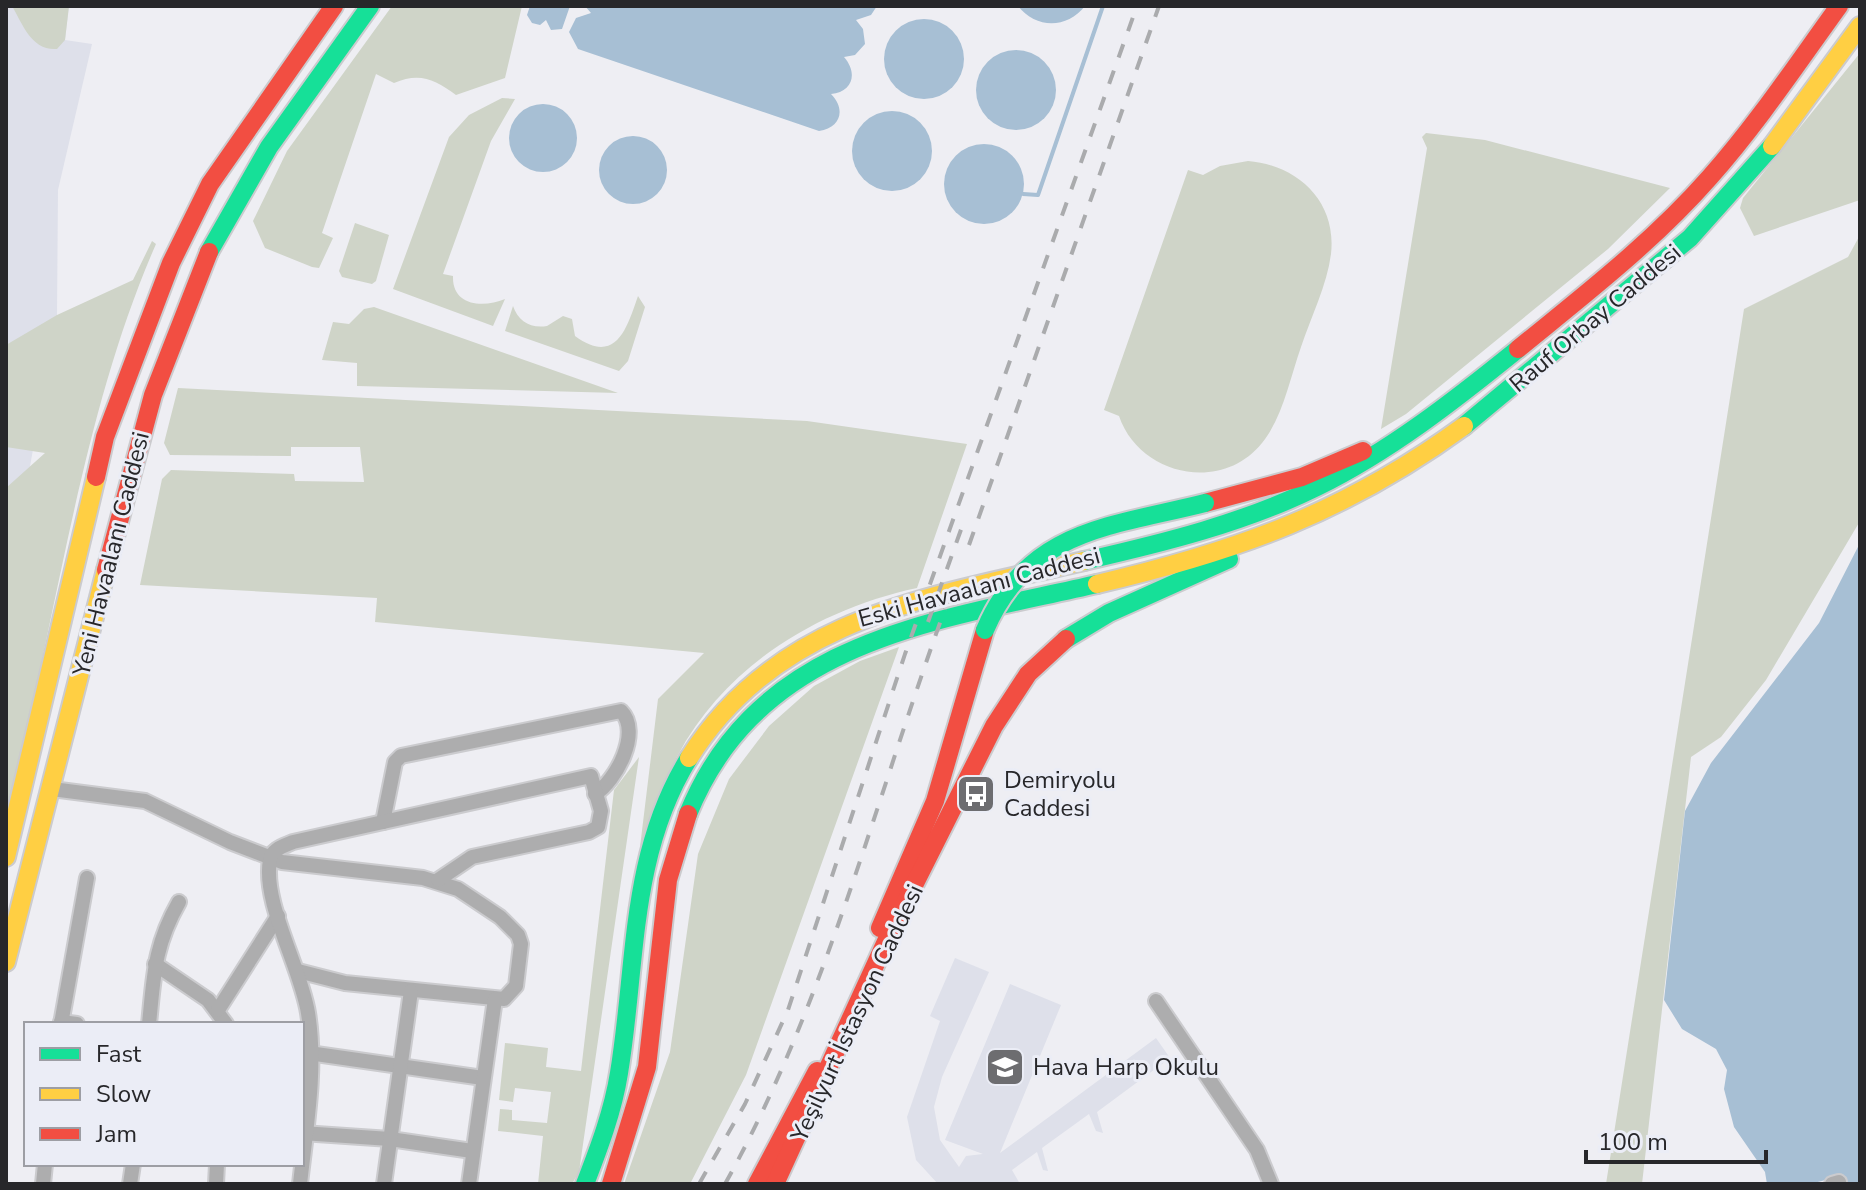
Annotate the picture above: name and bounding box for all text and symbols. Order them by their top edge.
street label: Rauf Orbay Caddesi [1502,237,1688,399]
street label: Yeni Havaalanı Caddesi [65,429,157,680]
street label: Eski Havaalanı Caddesi [855,539,1103,635]
place label: Demiryolu Caddesi [1004,764,1116,824]
bus stop icon: Demiryolu Caddesi [955,773,997,815]
street label: Yeşilyurt İstasyon Caddesi [783,879,931,1148]
legend [24,1022,304,1166]
text: Fast [96,1038,142,1070]
school or university icon: Hava Harp Okulu [984,1046,1026,1088]
place label: Hava Harp Okulu [1033,1051,1219,1083]
text: Slow [96,1078,151,1110]
scale bar [1586,1114,1766,1164]
text: Jam [95,1118,137,1150]
text: 100 m [1598,1126,1668,1158]

